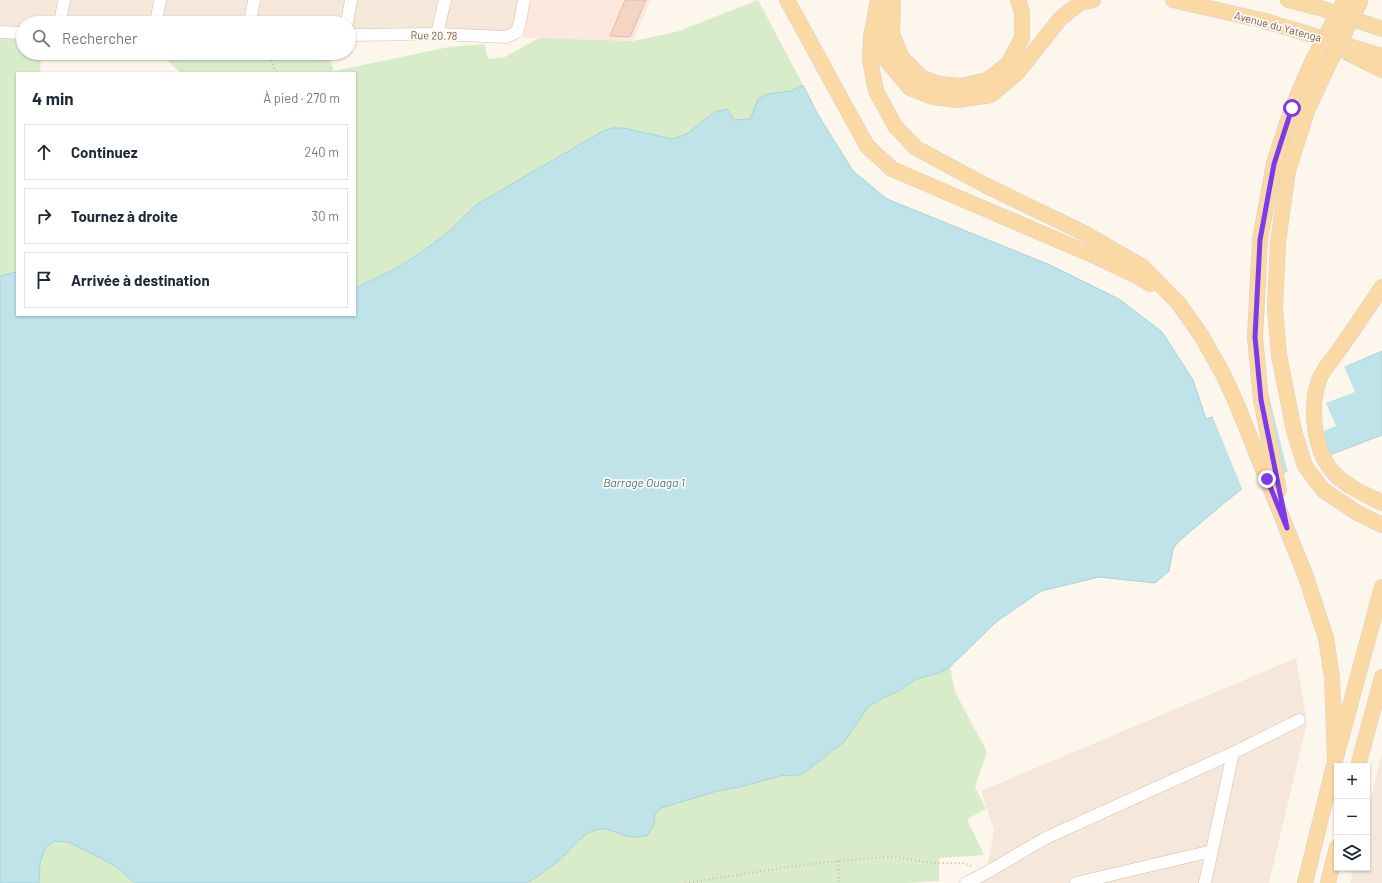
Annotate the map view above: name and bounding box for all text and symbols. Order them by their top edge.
street label: Avenue du Yatenga [1233,8,1323,44]
search box [16,16,356,60]
icon: search [30,27,52,49]
street label: Rue 20.78 [410,28,458,42]
text: Rechercher [62,29,138,47]
text: 4 min [32,88,74,108]
text: À pied · 270 m [263,90,340,106]
route start [1283,99,1301,117]
icon: ahead [33,141,55,163]
text: Continuez [71,143,138,161]
text: 240 m [304,144,339,160]
icon: right [33,205,55,227]
text: Tournez à droite [71,207,178,225]
text: 30 m [312,208,339,224]
icon: arrive [33,269,55,291]
text: Arrivée à destination [71,271,210,289]
route end [1258,470,1276,488]
water label: Barrage Ouaga 1 [603,475,685,489]
map controls [1334,763,1370,871]
button: + [1334,763,1370,799]
button: − [1334,799,1370,835]
button: layers [1334,835,1370,871]

